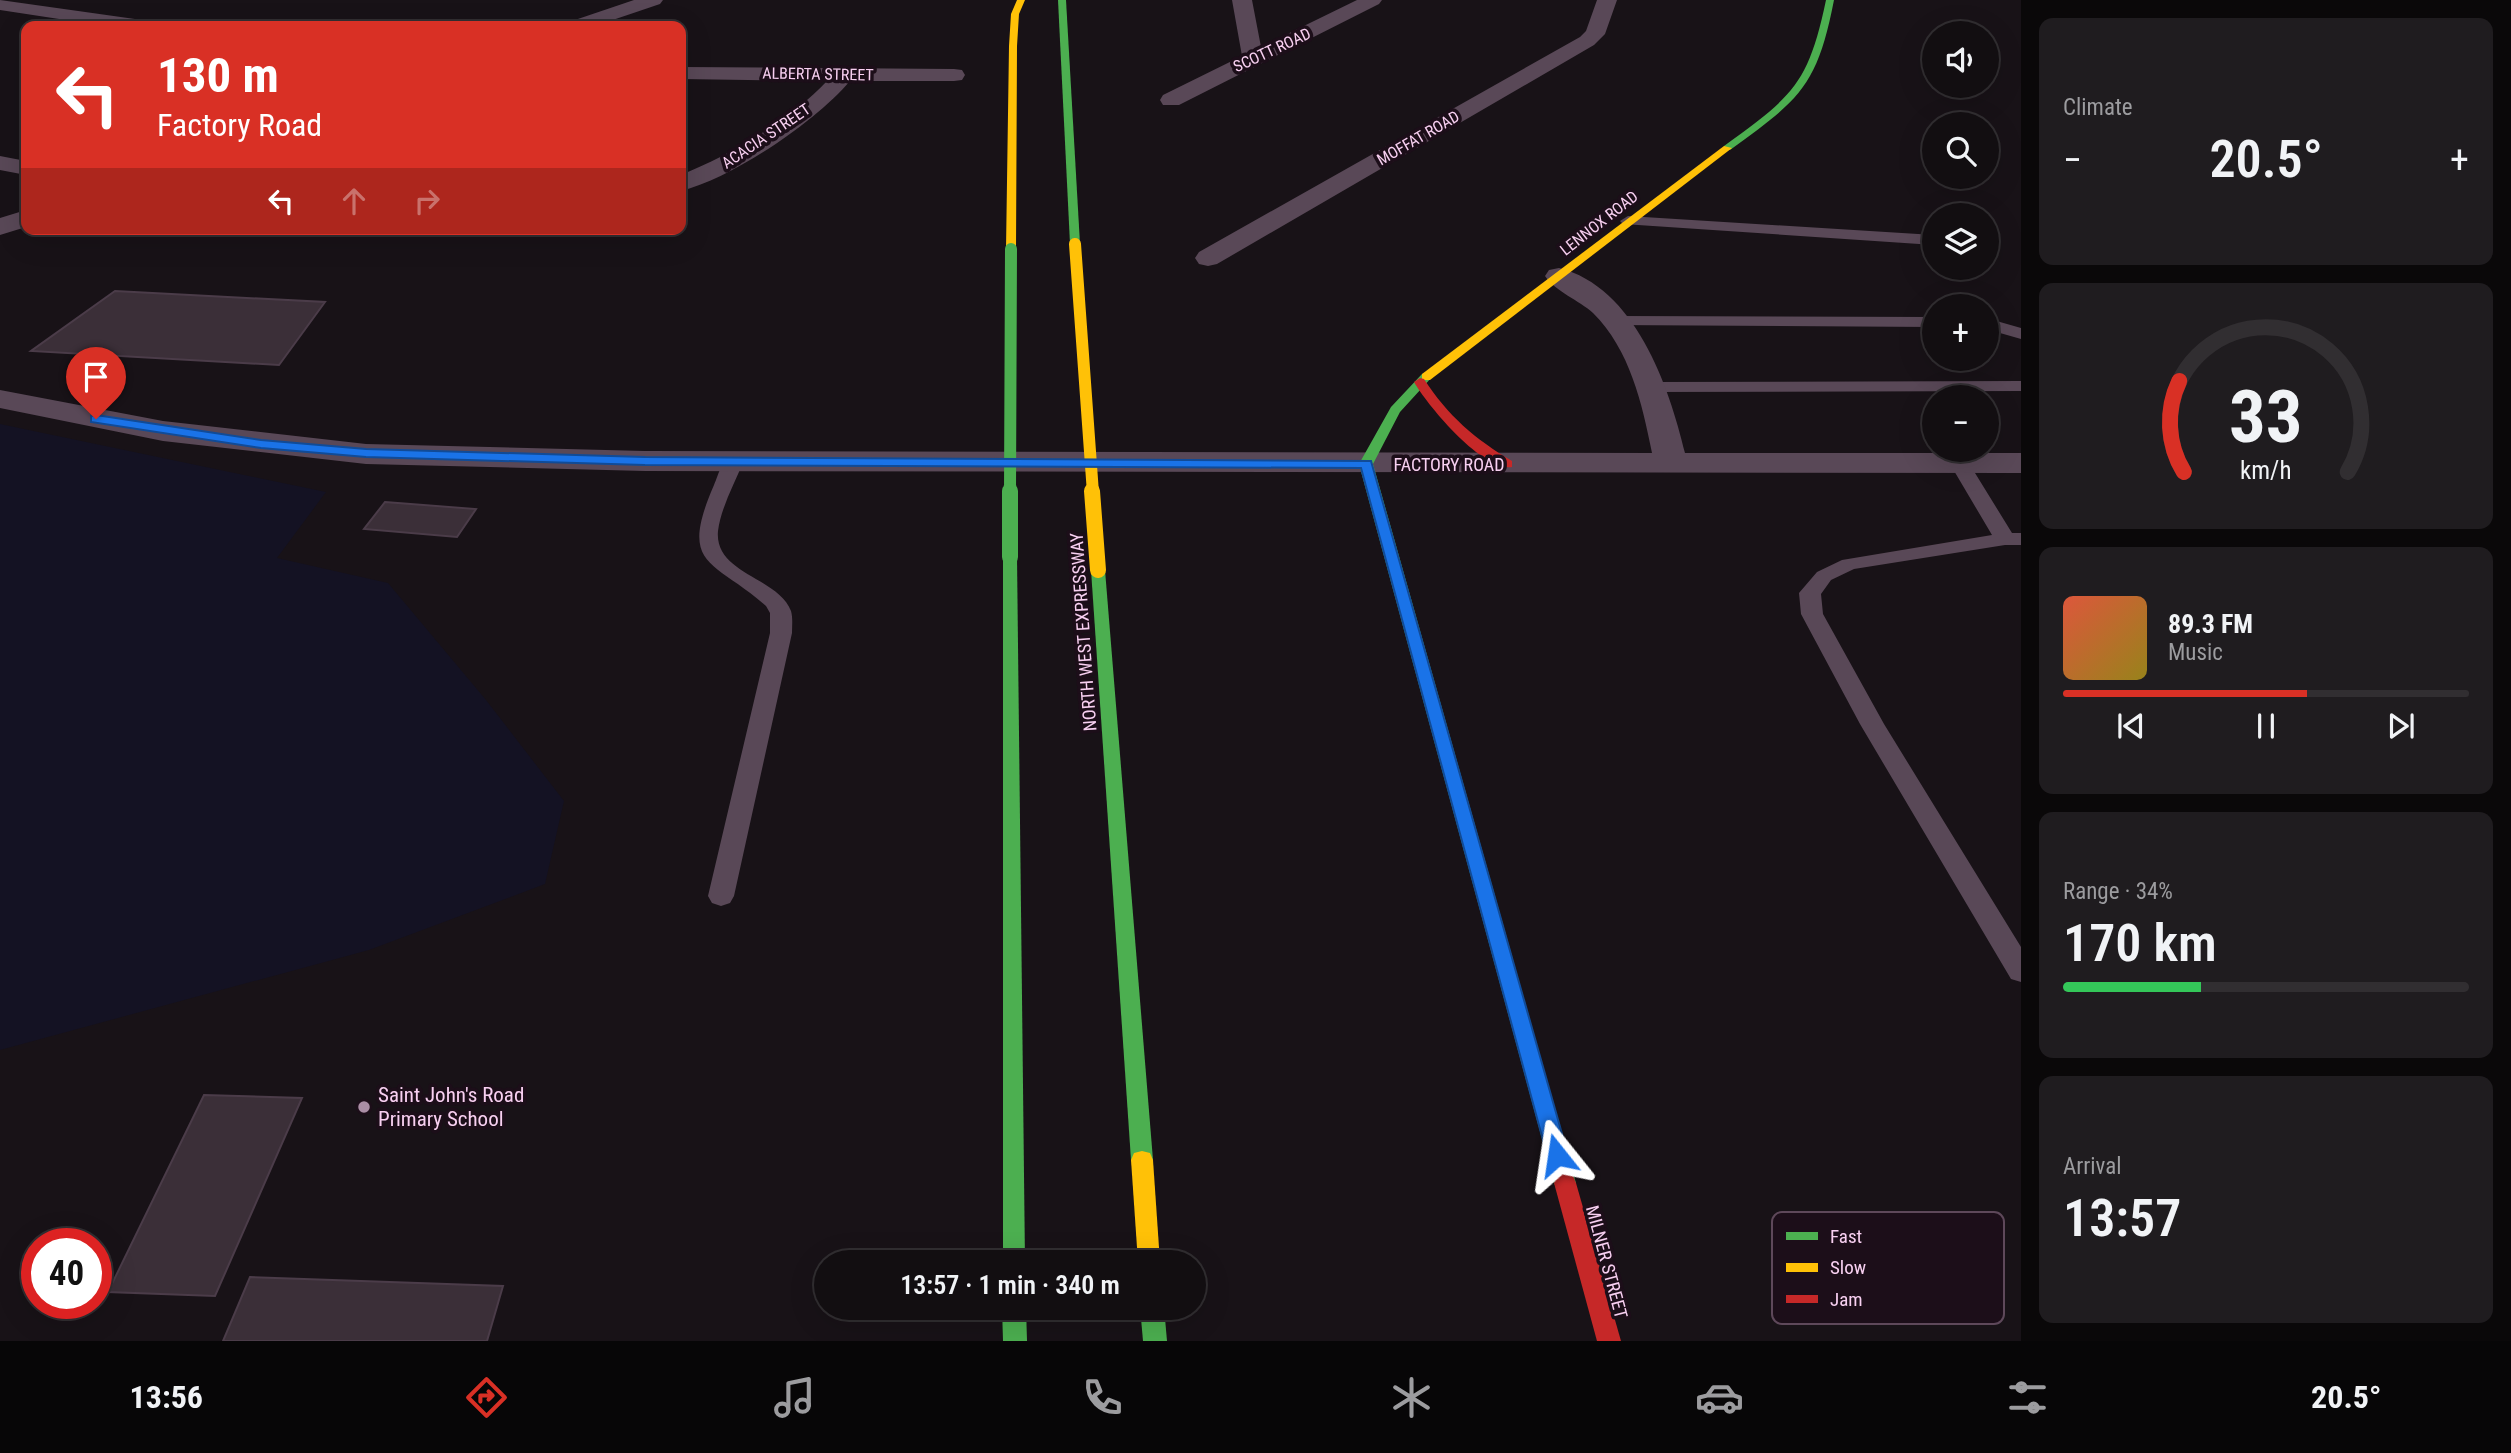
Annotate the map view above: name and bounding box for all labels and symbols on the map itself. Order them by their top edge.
street label: SCOTT ROAD [1230,24,1314,76]
street label: ALBERTA STREET [762,64,874,84]
street label: ACACIA STREET [718,99,814,173]
street label: MOFFAT ROAD [1373,107,1463,169]
street label: LENNOX ROAD [1556,187,1642,259]
pin [66,347,126,419]
street label: FACTORY ROAD [1394,454,1504,475]
street label: NORTH WEST EXPRESSWAY [1066,531,1100,732]
place label: Saint John's Road Primary School [378,1083,524,1131]
marker: Saint John's Road Primary School [356,1099,372,1115]
position arrow [1520,1118,1594,1192]
street label: MILNER STREET [1582,1203,1632,1321]
legend [1772,1212,2004,1324]
text: Fast [1830,1225,1862,1248]
speed limit sign: 40 [21,1228,112,1319]
text: Slow [1830,1256,1866,1279]
text: Jam [1830,1288,1863,1311]

